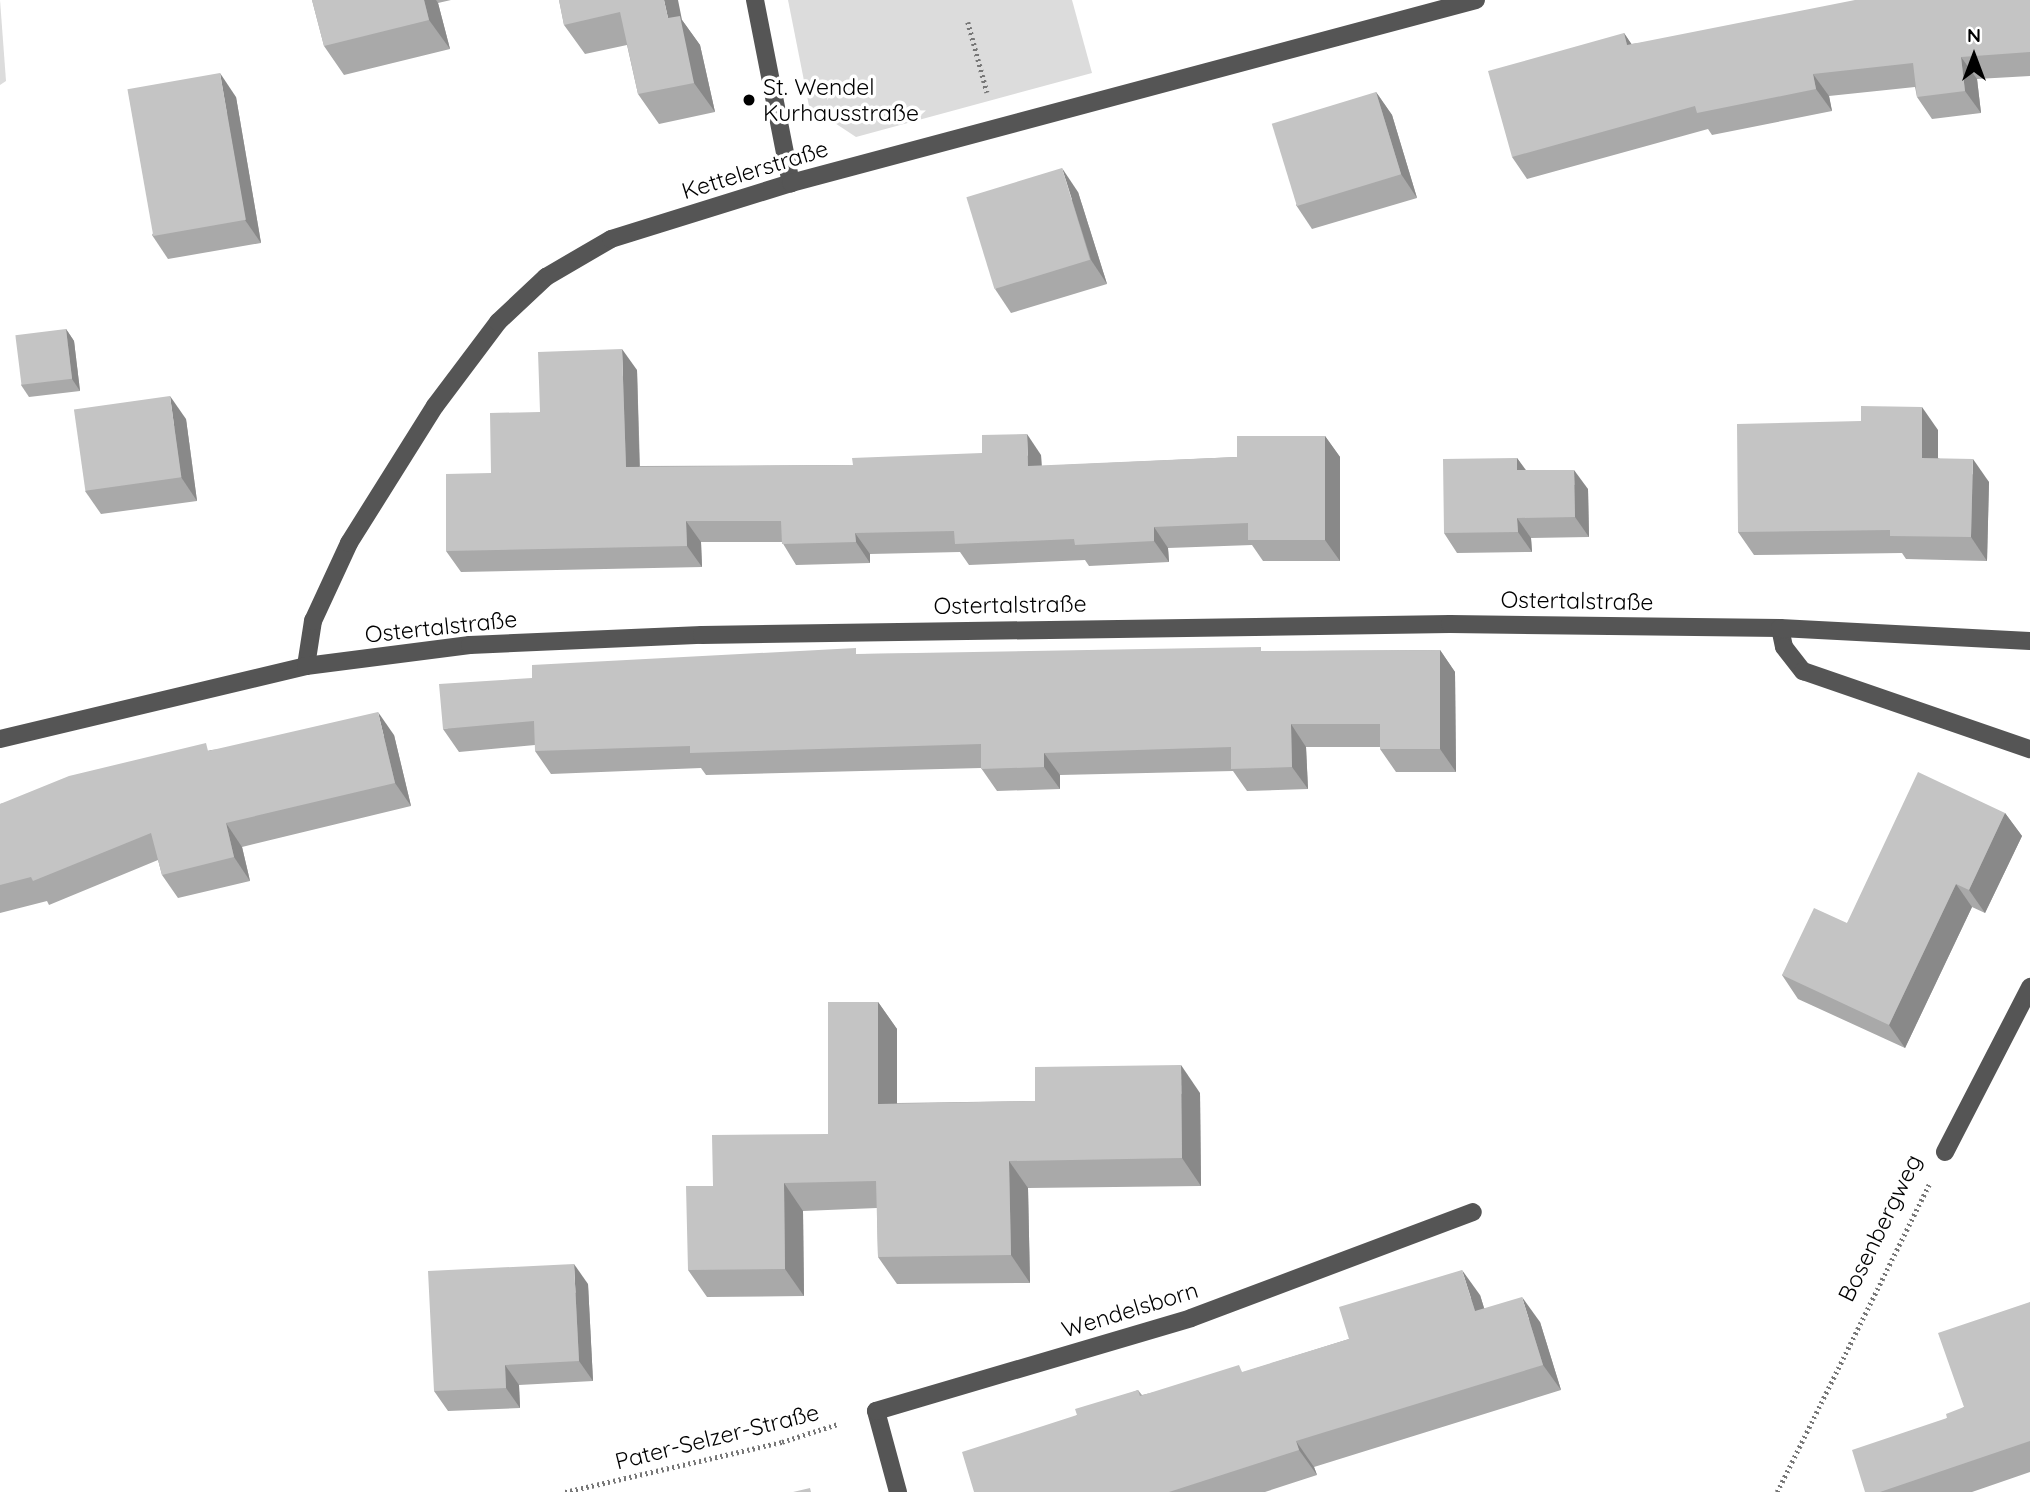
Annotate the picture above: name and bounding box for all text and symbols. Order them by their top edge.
north arrow [1939,21,2009,91]
text: N [1967,23,1981,47]
place label: St. Wendel Kurhausstraße [763,73,919,127]
marker: St. Wendel Kurhausstraße [741,92,757,108]
street label: Kettelerstraße [679,135,831,205]
street label: Ostertalstraße [1500,586,1654,616]
street label: Ostertalstraße [933,590,1087,620]
street label: Ostertalstraße [363,605,519,649]
street label: Bosenbergweg [1832,1150,1928,1306]
street label: Wendelsborn [1058,1276,1202,1344]
street label: Pater-Selzer-Straße [612,1398,822,1476]

